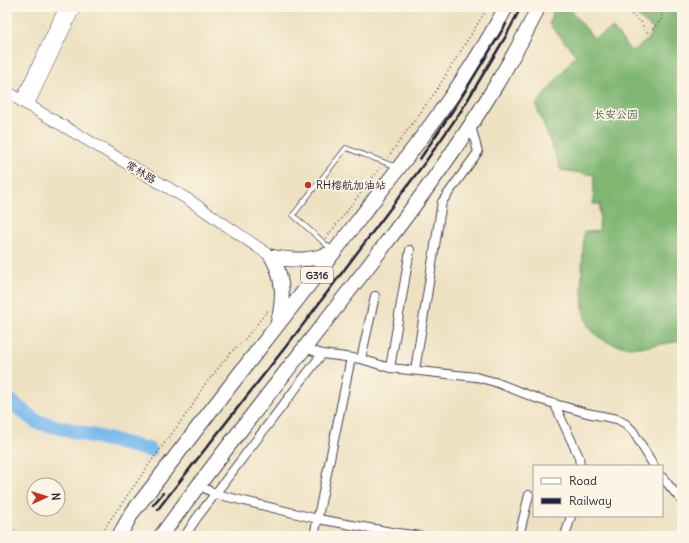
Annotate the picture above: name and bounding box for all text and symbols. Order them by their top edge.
park label: 长安公园 [594,107,638,121]
street label: 常林路 [123,158,159,186]
place label: RH榕航加油站 [316,178,386,192]
marker: RH榕航加油站 [303,180,313,190]
road number: G316 [301,267,333,283]
legend [533,465,663,517]
text: Road [569,473,597,488]
north arrow [26,477,66,517]
text: N [49,492,63,501]
text: Railway [569,493,612,508]

